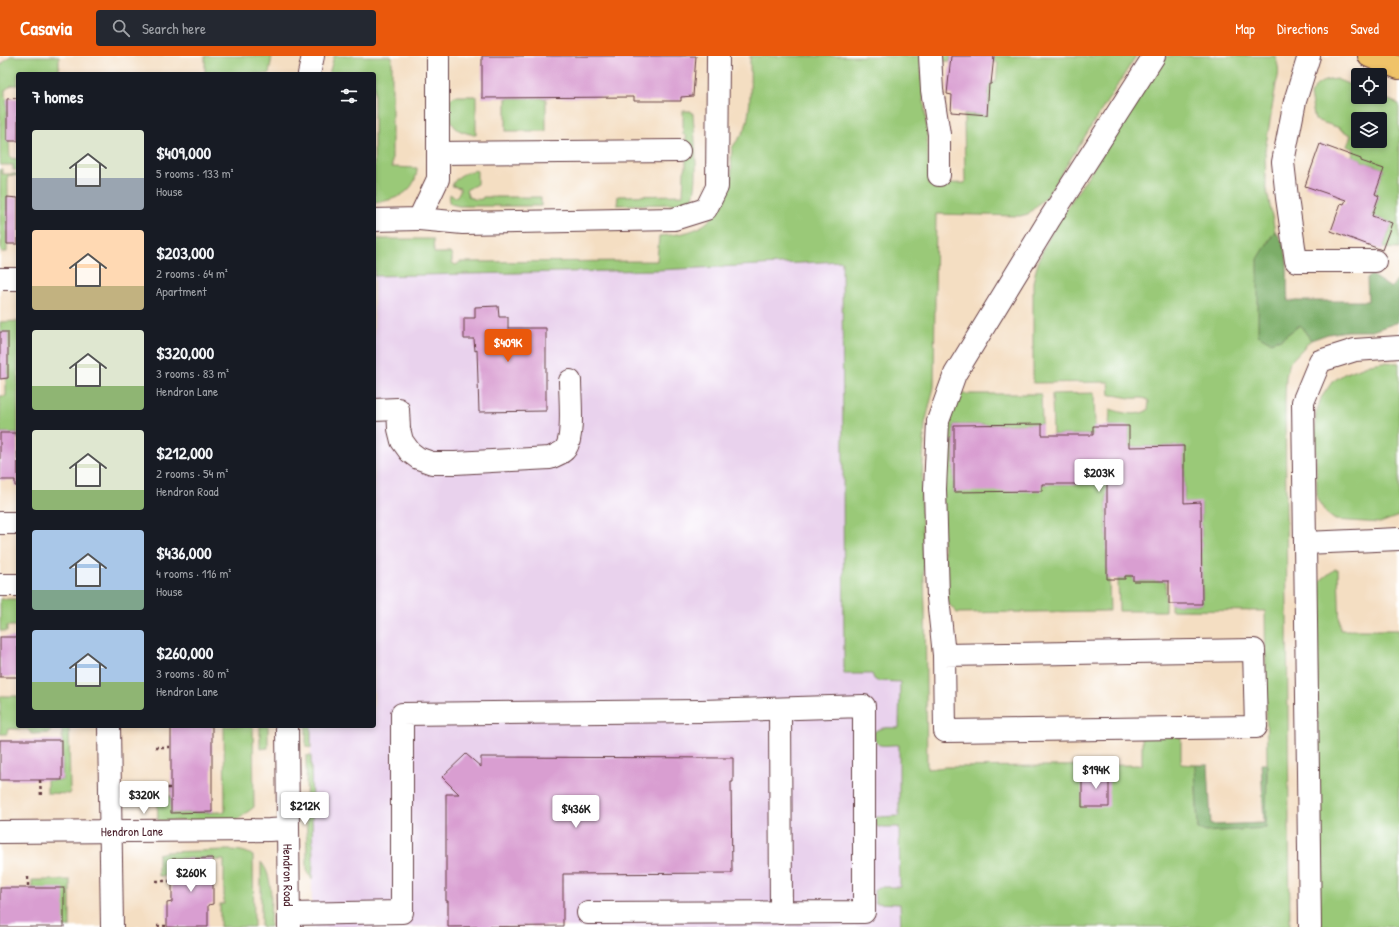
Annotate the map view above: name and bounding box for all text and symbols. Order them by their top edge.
search box [96,10,376,46]
text: Casavia [20,15,72,41]
icon: search [110,17,132,39]
text: Search here [142,18,206,39]
text: Map [1235,19,1255,38]
text: Directions [1277,19,1328,38]
text: Saved [1350,19,1379,38]
map controls [1351,68,1387,148]
button: locate [1351,68,1387,104]
text: 7 homes [32,85,83,108]
icon: filters [338,85,360,107]
button: layers [1351,112,1387,148]
text: $409,000 [156,141,211,164]
icon: home [64,146,112,194]
text: 5 rooms · 133 m² [156,164,234,182]
text: House [156,182,183,200]
text: $203,000 [156,241,214,264]
icon: home [64,246,112,294]
text: 2 rooms · 64 m² [156,264,228,282]
text: Apartment [156,282,207,300]
pin: $409K [480,329,536,363]
text: $409K [494,333,522,351]
text: $320,000 [156,341,214,364]
icon: home [64,346,112,394]
text: 3 rooms · 83 m² [156,364,229,382]
text: Hendron Lane [156,382,218,400]
text: $212,000 [156,441,213,464]
icon: home [64,446,112,494]
pin: $203K [1071,459,1127,493]
text: $203K [1083,463,1115,481]
text: 2 rooms · 54 m² [156,464,228,482]
text: Hendron Road [156,482,219,500]
text: $436,000 [156,541,212,564]
icon: home [64,546,112,594]
text: 4 rooms · 116 m² [156,564,231,582]
text: House [156,582,183,600]
text: $260,000 [156,641,213,664]
icon: home [64,646,112,694]
text: 3 rooms · 80 m² [156,664,229,682]
text: Hendron Lane [156,682,218,700]
pin: $194K [1068,756,1124,790]
text: $194K [1082,760,1110,778]
pin: $320K [116,781,172,815]
text: $320K [128,785,160,803]
pin: $212K [277,792,333,826]
pin: $436K [548,795,604,829]
text: $212K [290,796,320,814]
text: $436K [561,799,591,817]
street label: Hendron Lane [101,822,163,840]
street label: Hendron Road [279,844,298,906]
pin: $260K [163,859,219,893]
text: $260K [176,863,206,881]

